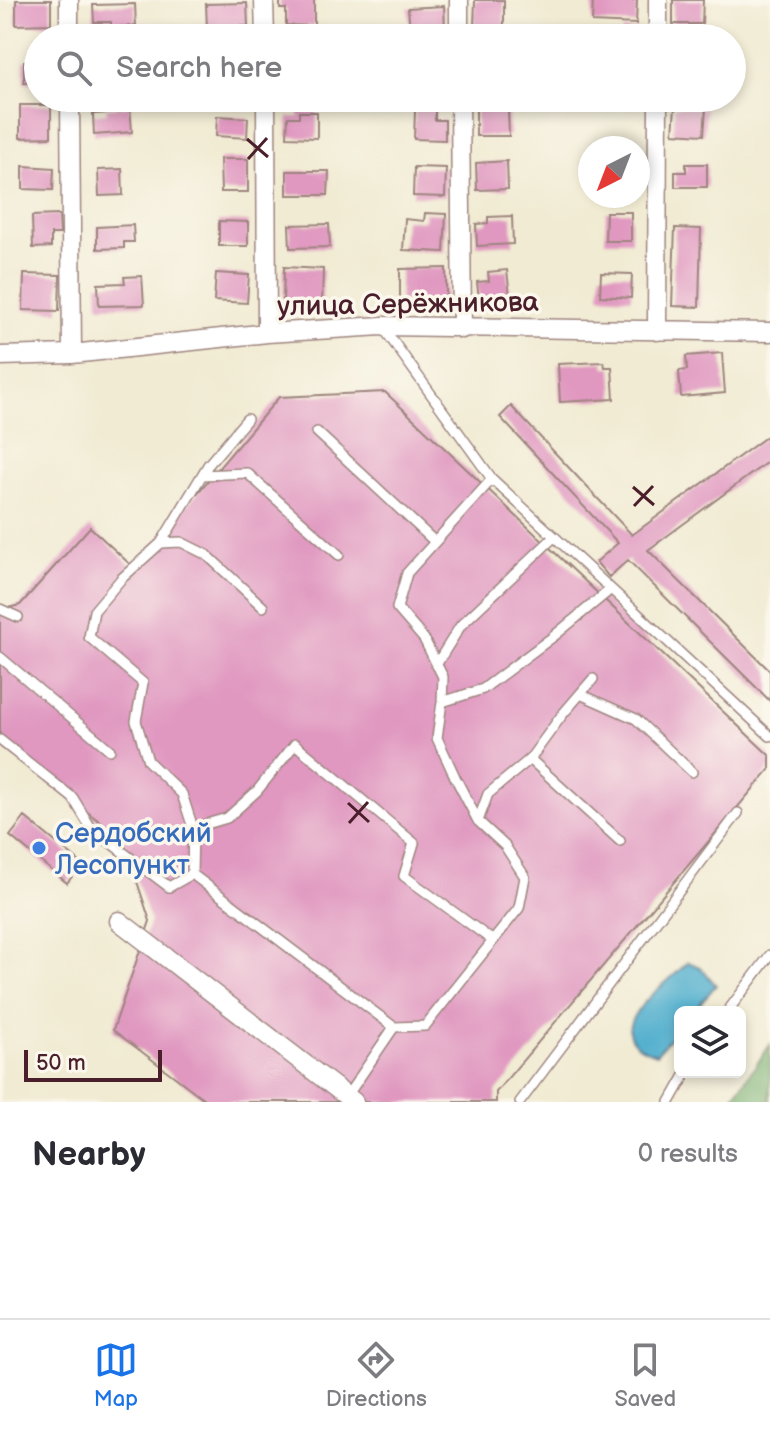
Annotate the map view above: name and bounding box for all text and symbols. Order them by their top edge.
search box [24,24,746,112]
icon: search [52,46,96,90]
text: Search here [116,50,282,86]
north arrow [578,136,650,208]
street label: улица Серёжникова [277,286,540,323]
place label: Сердобский Лесопункт [54,817,212,882]
marker: Сердобский Лесопункт [30,839,48,857]
map controls [674,1006,746,1078]
button: layers [674,1006,746,1078]
scale bar [24,1046,162,1082]
text: 50 m [36,1050,86,1077]
text: Nearby [32,1134,146,1175]
text: 0 results [638,1139,738,1170]
tab: Map [94,1338,138,1413]
tab: Directions [326,1338,427,1413]
tab: Saved [614,1338,676,1413]

